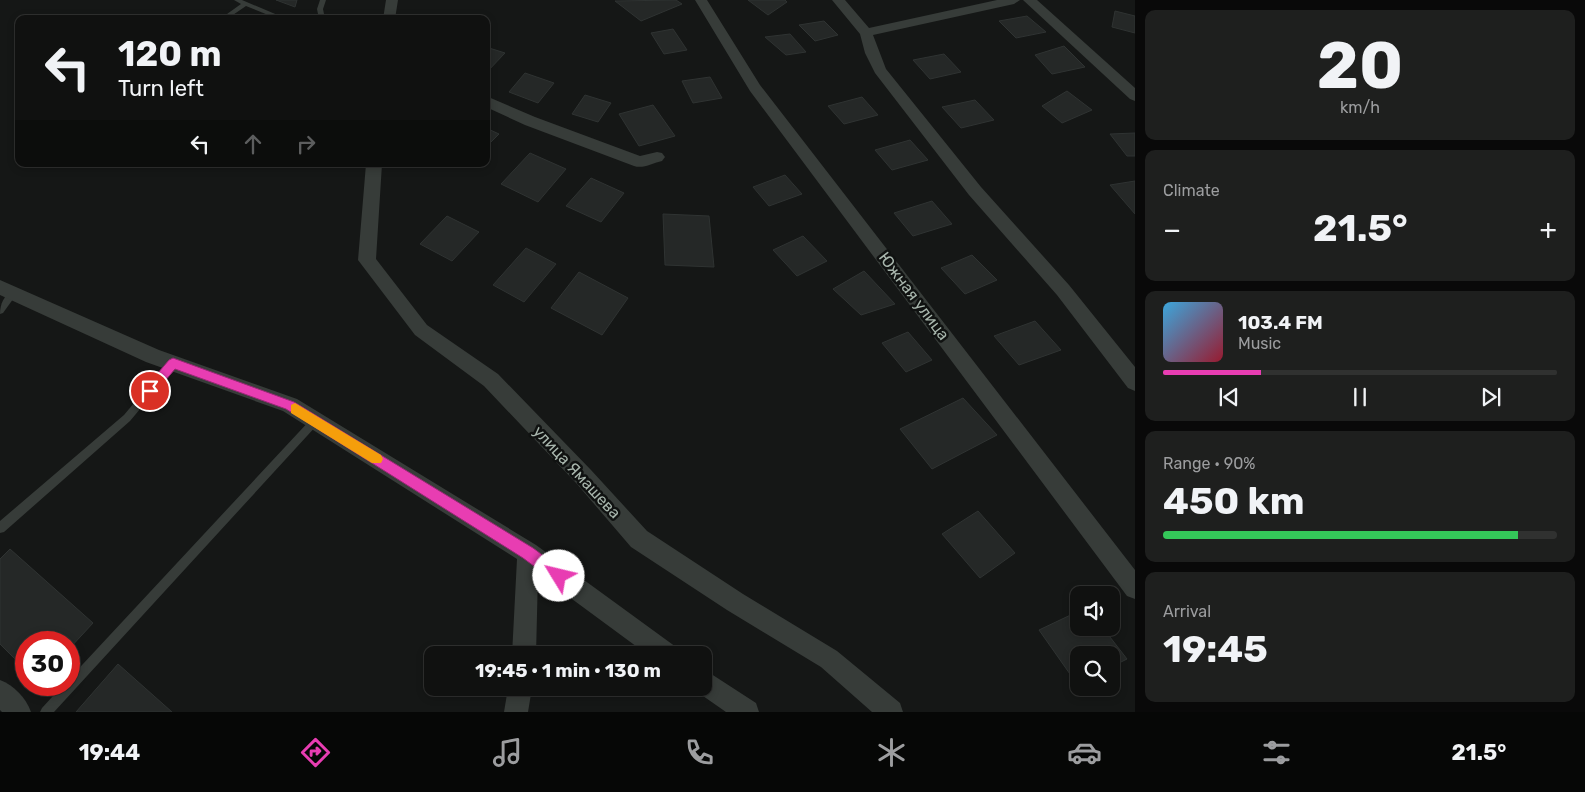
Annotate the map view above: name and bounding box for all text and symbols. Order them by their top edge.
text: 20 [1317,27,1403,104]
text: 120 m [118,33,221,75]
icon: left [35,35,100,100]
text: Turn left [118,75,204,102]
text: km/h [1340,98,1380,117]
icon: left [186,130,214,158]
icon: ahead [239,130,267,158]
icon: right [292,130,320,158]
text: Climate [1163,181,1220,200]
text: 21.5° [1313,205,1408,251]
text: − [1163,213,1181,246]
text: + [1540,213,1557,246]
street label: Южная улица [875,248,953,344]
text: 103.4 FM [1238,311,1323,334]
text: Music [1238,334,1281,353]
pin [129,370,171,412]
icon: arrive [136,377,164,405]
icon: previous [1215,383,1243,411]
icon: pause [1346,383,1374,411]
icon: next [1477,383,1505,411]
street label: улица Ямашева [529,422,625,522]
text: Range · 90% [1163,454,1255,473]
text: 450 km [1163,478,1304,524]
position arrow [532,549,584,601]
map controls [1070,586,1120,696]
button: sound [1070,586,1120,636]
text: Arrival [1163,602,1211,621]
text: 19:45 [1163,626,1268,672]
speed limit sign: 30 [15,631,80,696]
button: search [1070,646,1120,696]
text: 19:45 · 1 min · 130 m [475,659,661,682]
icon: directions [298,735,333,770]
icon: music [490,735,525,770]
icon: phone [682,735,717,770]
icon: climate [874,735,909,770]
icon: car [1067,735,1102,770]
icon: filters [1259,735,1294,770]
text: 19:44 [79,739,140,766]
text: 21.5° [1451,739,1506,766]

